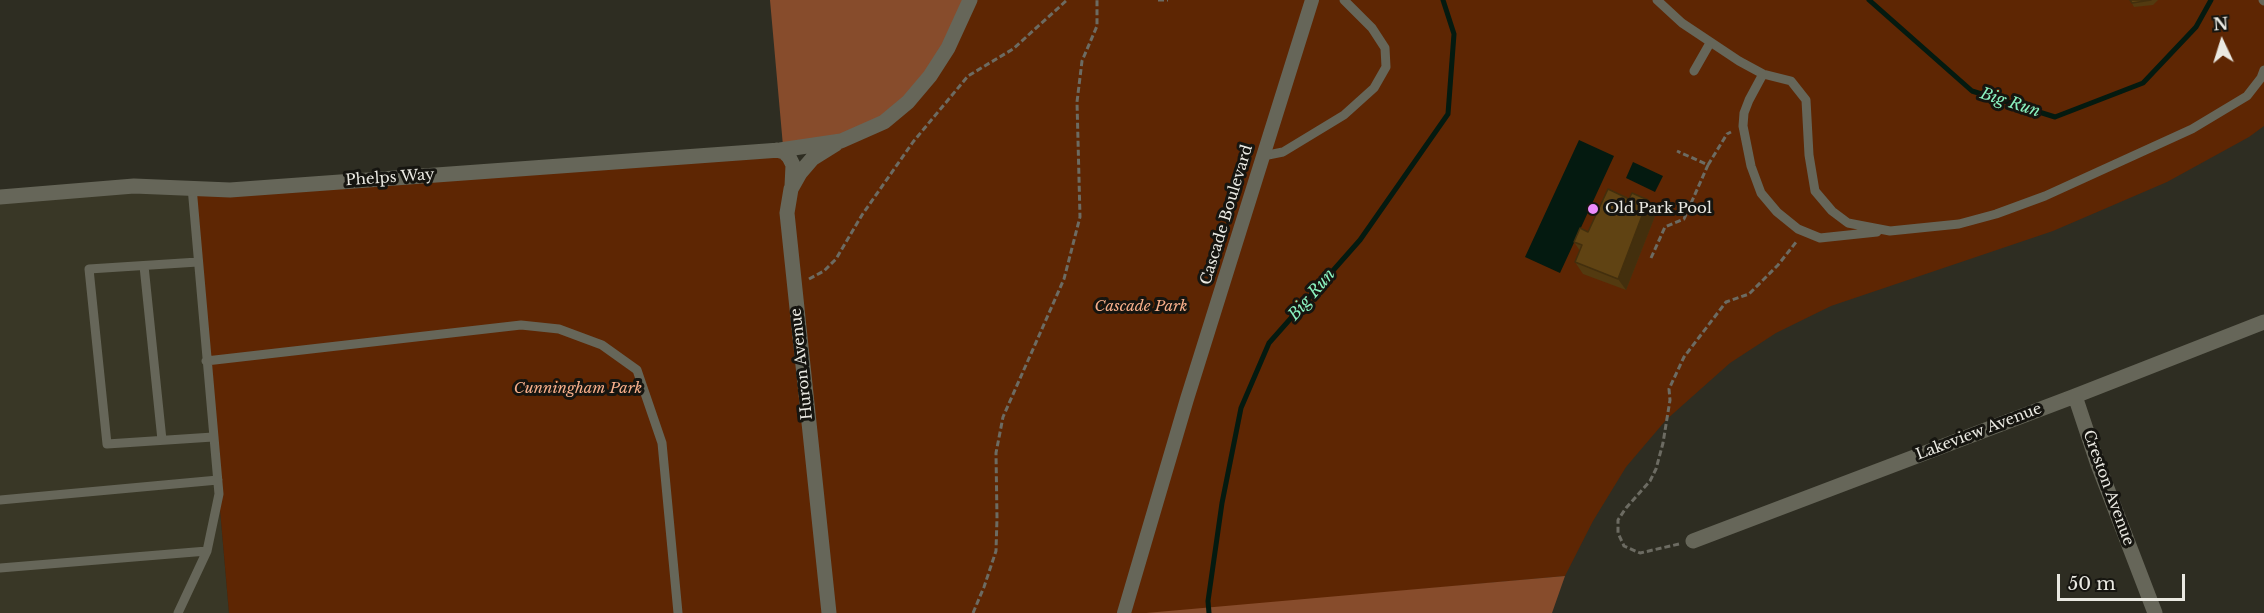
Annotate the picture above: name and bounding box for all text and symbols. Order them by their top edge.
north arrow [2192,12,2252,72]
text: N [2213,14,2229,35]
water label: Big Run [1978,84,2042,122]
street label: Cascade Boulevard [1197,143,1257,287]
street label: Phelps Way [345,166,435,190]
place label: Old Park Pool [1605,200,1712,218]
marker: Old Park Pool [1586,202,1600,216]
water label: Big Run [1285,265,1339,325]
park label: Cascade Park [1094,298,1188,316]
street label: Huron Avenue [787,307,817,421]
park label: Cunningham Park [514,380,642,398]
street label: Lakeview Avenue [1914,400,2044,464]
street label: Creston Avenue [2079,428,2137,548]
scale bar [2060,562,2188,600]
text: 50 m [2068,573,2116,595]

